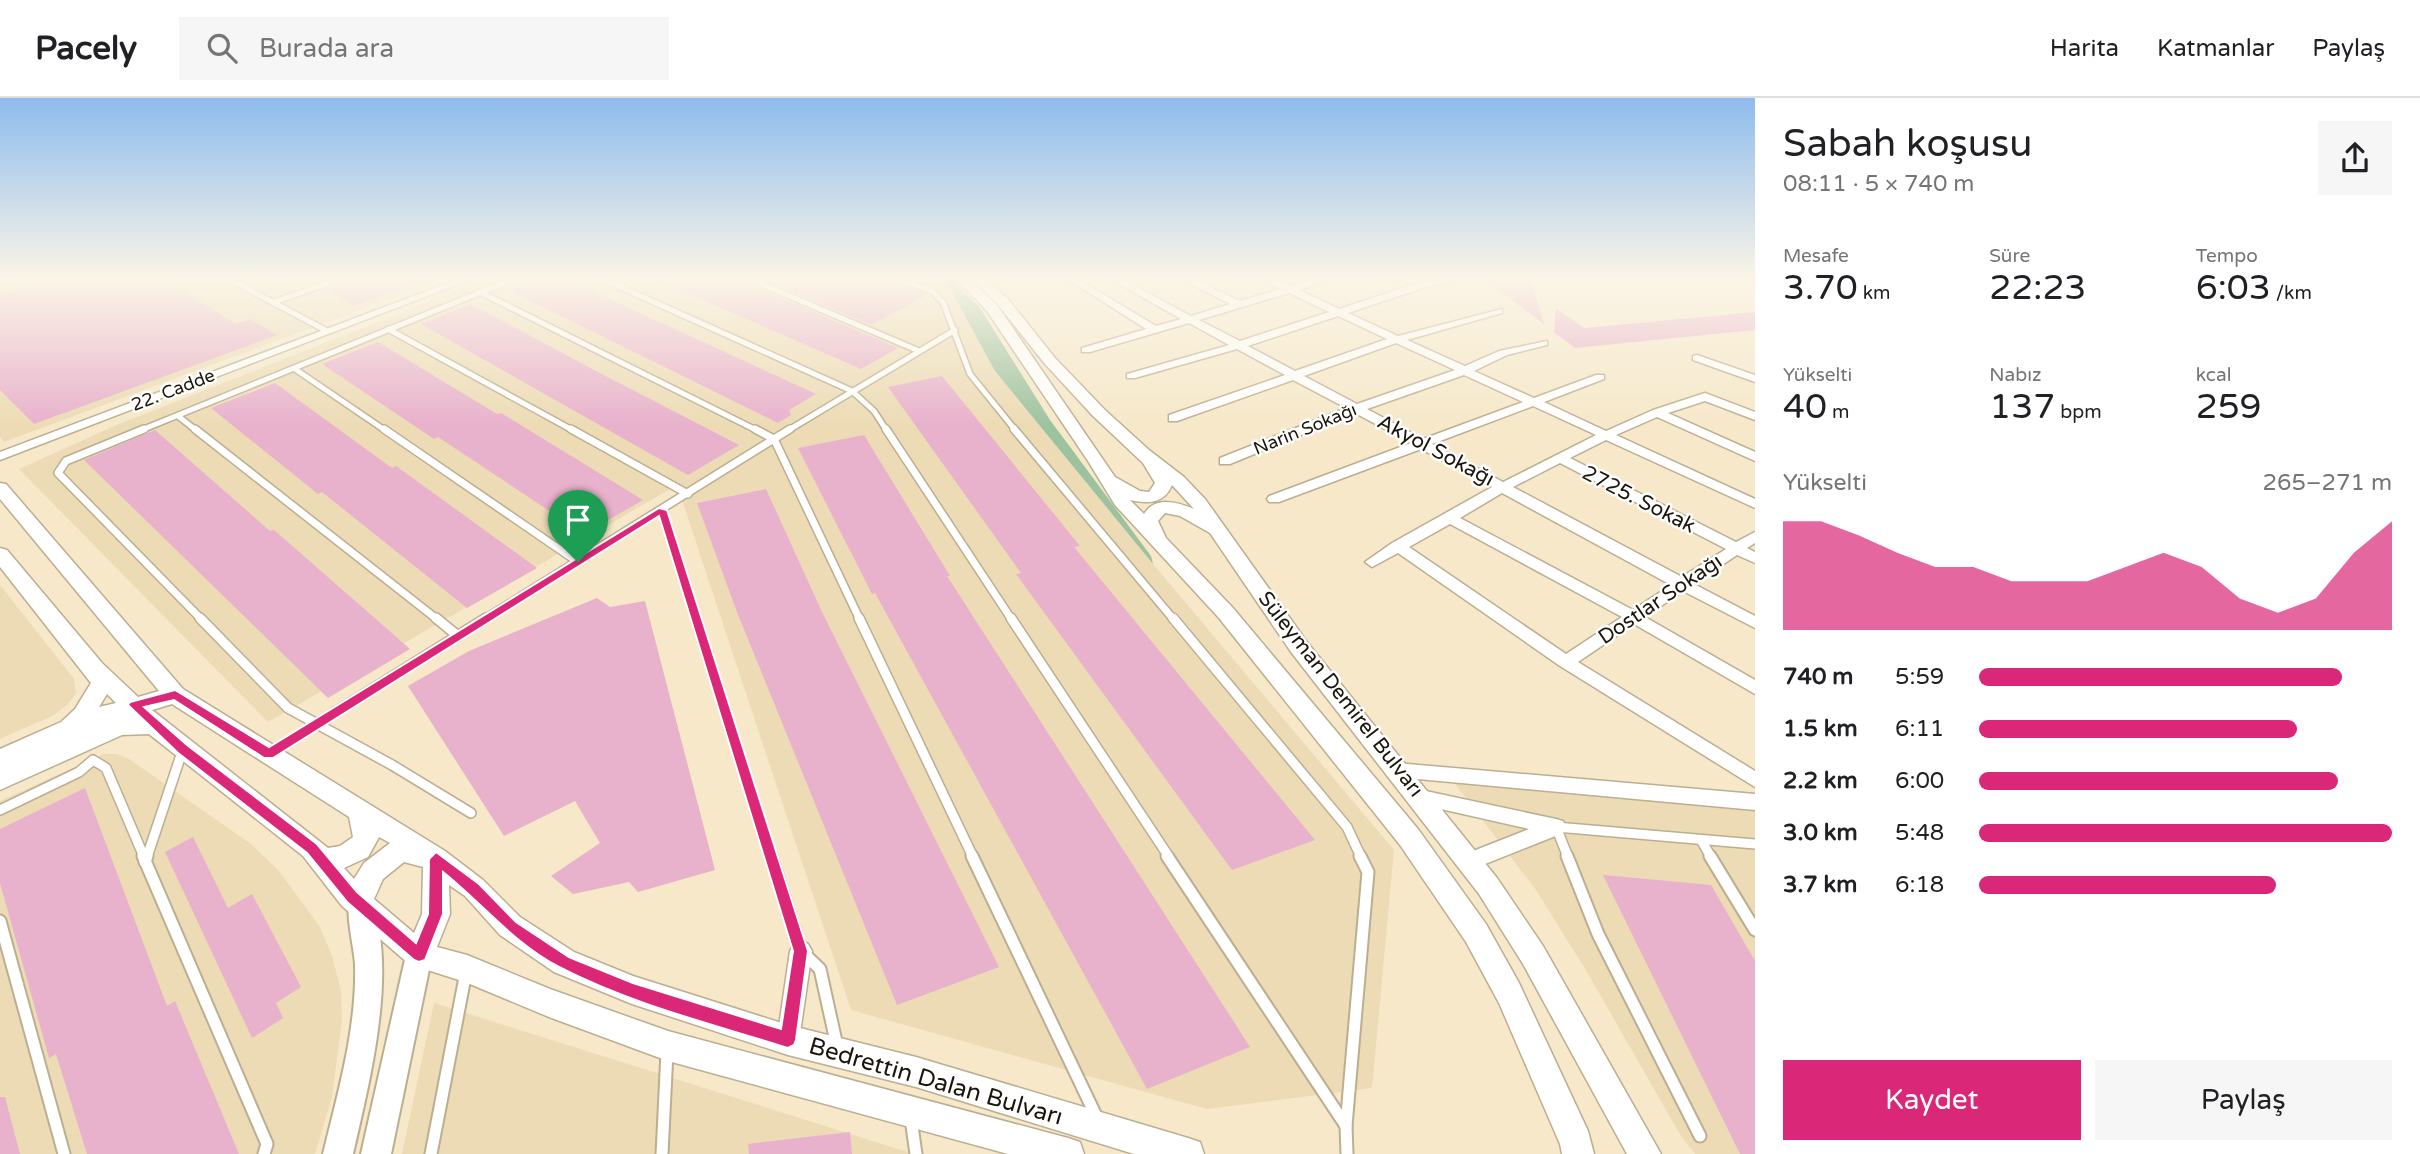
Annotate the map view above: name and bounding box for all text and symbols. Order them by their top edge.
search box [179,17,669,80]
text: Pacely [35,29,137,68]
icon: search [203,29,241,67]
text: Burada ara [259,33,394,64]
text: Harita [2050,34,2119,63]
text: Katmanlar [2157,34,2274,63]
text: Paylaş [2312,34,2385,63]
text: Sabah koşusu [1783,121,2032,167]
button: share [2318,121,2392,195]
text: 08:11 · 5 × 740 m [1783,170,1974,198]
text: Mesafe [1783,245,1849,267]
text: Süre [1989,245,2030,267]
text: Tempo [2196,245,2258,267]
text: 3.70 [1783,267,1858,309]
text: 22:23 [1989,267,2086,309]
text: 6:03 [2196,267,2271,309]
text: km [1858,282,1890,304]
text: /km [2271,282,2312,304]
street label: 22. Cadde [128,364,218,416]
text: Yükselti [1783,364,1852,386]
text: Nabız [1989,364,2041,386]
text: kcal [2196,364,2231,386]
text: 40 [1783,386,1827,428]
text: 137 [1989,386,2055,428]
text: 259 [2196,386,2262,428]
street label: Narin Sokağı [1250,398,1360,460]
text: m [1827,401,1849,423]
text: bpm [2055,401,2102,423]
street label: Akyol Sokağı [1373,409,1498,492]
street label: 2725. Sokak [1578,460,1700,539]
text: Yükselti [1783,469,1867,497]
text: 265–271 m [2263,469,2392,497]
pin [548,490,608,562]
icon: arrive [559,501,597,539]
street label: Dostlar Sokağı [1594,549,1727,650]
street label: Süleyman Demirel Bulvarı [1253,587,1429,802]
text: 740 m [1783,663,1853,691]
text: 5:59 [1895,663,1944,691]
text: 1.5 km [1783,715,1858,743]
text: 6:11 [1895,715,1944,743]
text: 2.2 km [1783,767,1858,795]
text: 6:00 [1895,767,1944,795]
text: 3.0 km [1783,819,1858,847]
text: 5:48 [1895,819,1944,847]
text: 3.7 km [1783,871,1857,899]
text: 6:18 [1895,871,1944,899]
street label: Bedrettin Dalan Bulvarı [806,1031,1066,1132]
button: Kaydet [1783,1060,2081,1140]
button: Paylaş [2095,1060,2392,1140]

